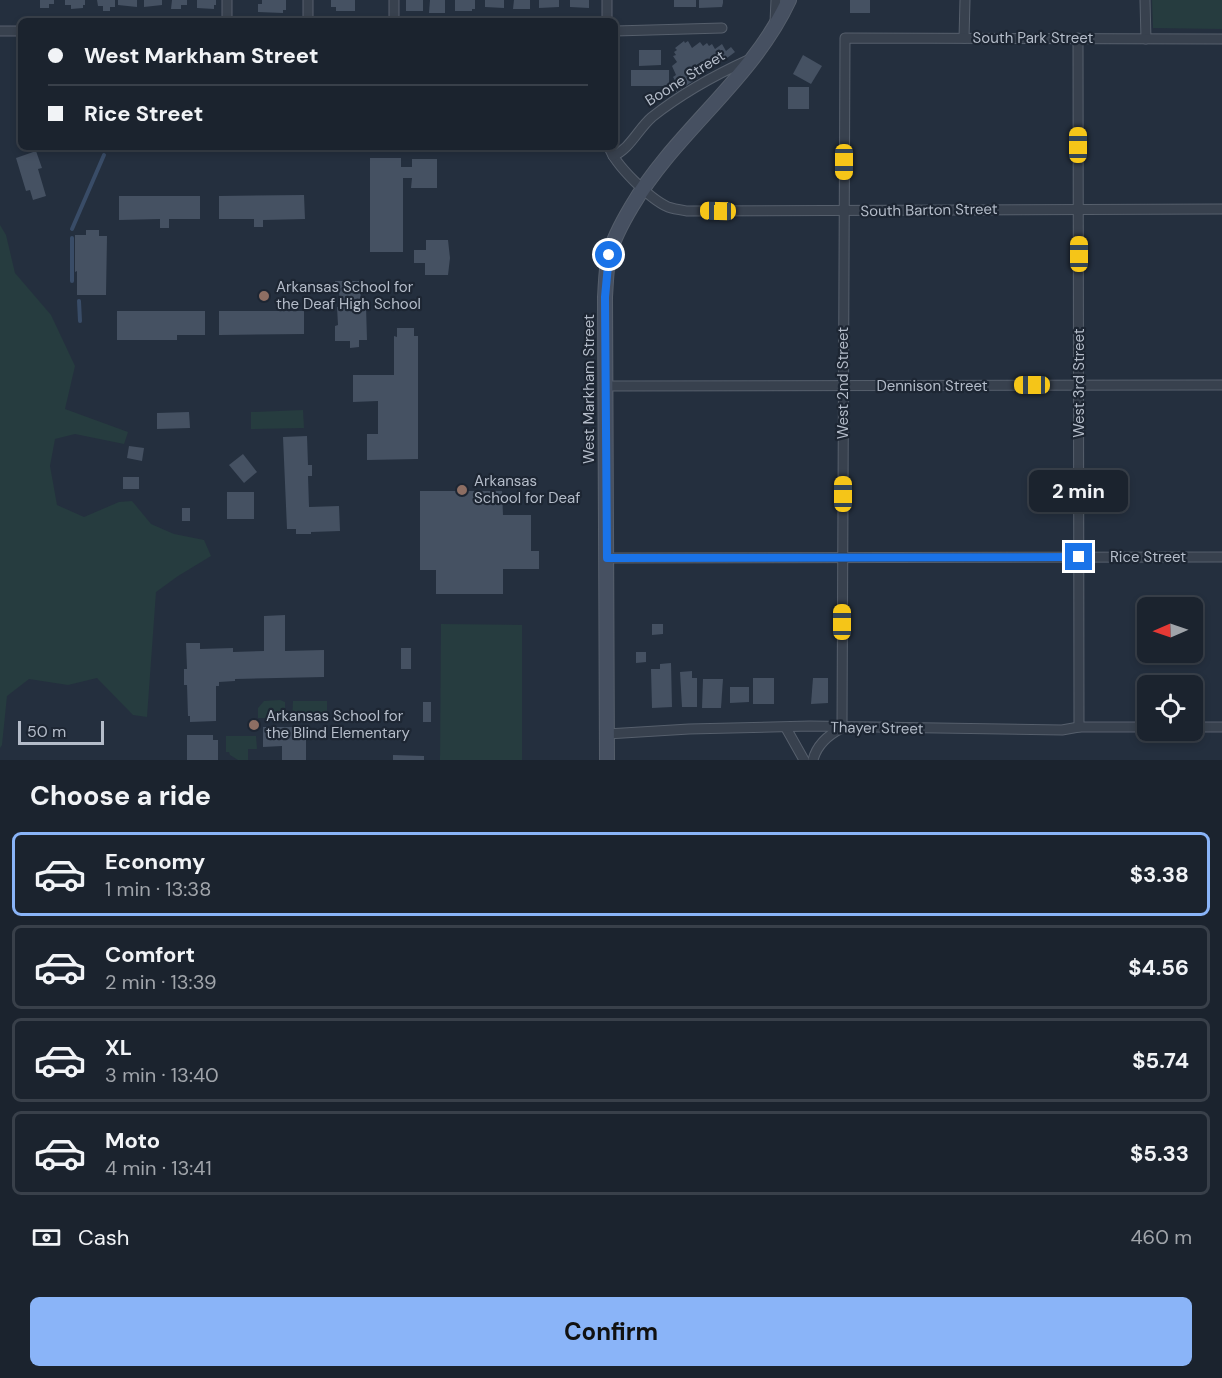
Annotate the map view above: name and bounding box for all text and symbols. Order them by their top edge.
street label: South Park Street [973,28,1094,48]
text: West Markham Street [84,41,318,70]
street label: Boone Street [641,45,729,110]
text: Rice Street [84,99,203,128]
car [1069,127,1087,163]
car [835,144,853,180]
street label: South Barton Street [860,199,998,221]
car [700,202,736,220]
car [1070,236,1088,272]
route start [595,241,622,268]
place label: Arkansas School for the Deaf High School [276,277,421,314]
marker: Arkansas School for the Deaf High School [257,289,271,303]
street label: West Markham Street [579,314,599,464]
street label: West 2nd Street [833,327,853,439]
street label: West 3rd Street [1069,328,1089,438]
street label: Dennison Street [876,376,988,396]
car [1014,376,1050,394]
callout: 2 min [1030,470,1128,512]
place label: Arkansas School for Deaf [474,471,580,508]
car [834,476,852,512]
text: 2 min [1052,478,1105,504]
marker: Arkansas School for Deaf [455,483,469,497]
route end [1065,543,1092,570]
street label: Rice Street [1110,547,1186,567]
north arrow [1137,597,1203,663]
map controls [1137,597,1203,741]
car [833,604,851,640]
button: locate [1137,675,1203,741]
place label: Arkansas School for the Blind Elementary [266,706,410,743]
street label: Thayer Street [830,717,924,739]
scale bar [18,718,104,746]
marker: Arkansas School for the Blind Elementary [247,718,261,732]
text: 50 m [27,721,66,742]
text: Choose a ride [30,778,211,813]
icon: car [33,847,87,901]
text: Economy [105,847,205,876]
text: $3.38 [1130,860,1189,889]
text: 1 min · 13:38 [105,876,211,902]
icon: car [33,940,87,994]
text: Comfort [105,940,195,969]
text: $4.56 [1128,953,1189,982]
text: 2 min · 13:39 [105,969,216,995]
icon: car [33,1033,87,1087]
text: XL [105,1033,132,1062]
text: $5.74 [1132,1046,1189,1075]
text: 3 min · 13:40 [105,1062,219,1088]
icon: car [33,1126,87,1180]
text: Moto [105,1126,160,1155]
text: $5.33 [1130,1139,1189,1168]
text: 4 min · 13:41 [105,1155,212,1181]
icon: cash [30,1221,63,1254]
text: Cash [78,1223,129,1252]
text: 460 m [1130,1224,1192,1250]
button: Confirm [30,1297,1192,1366]

